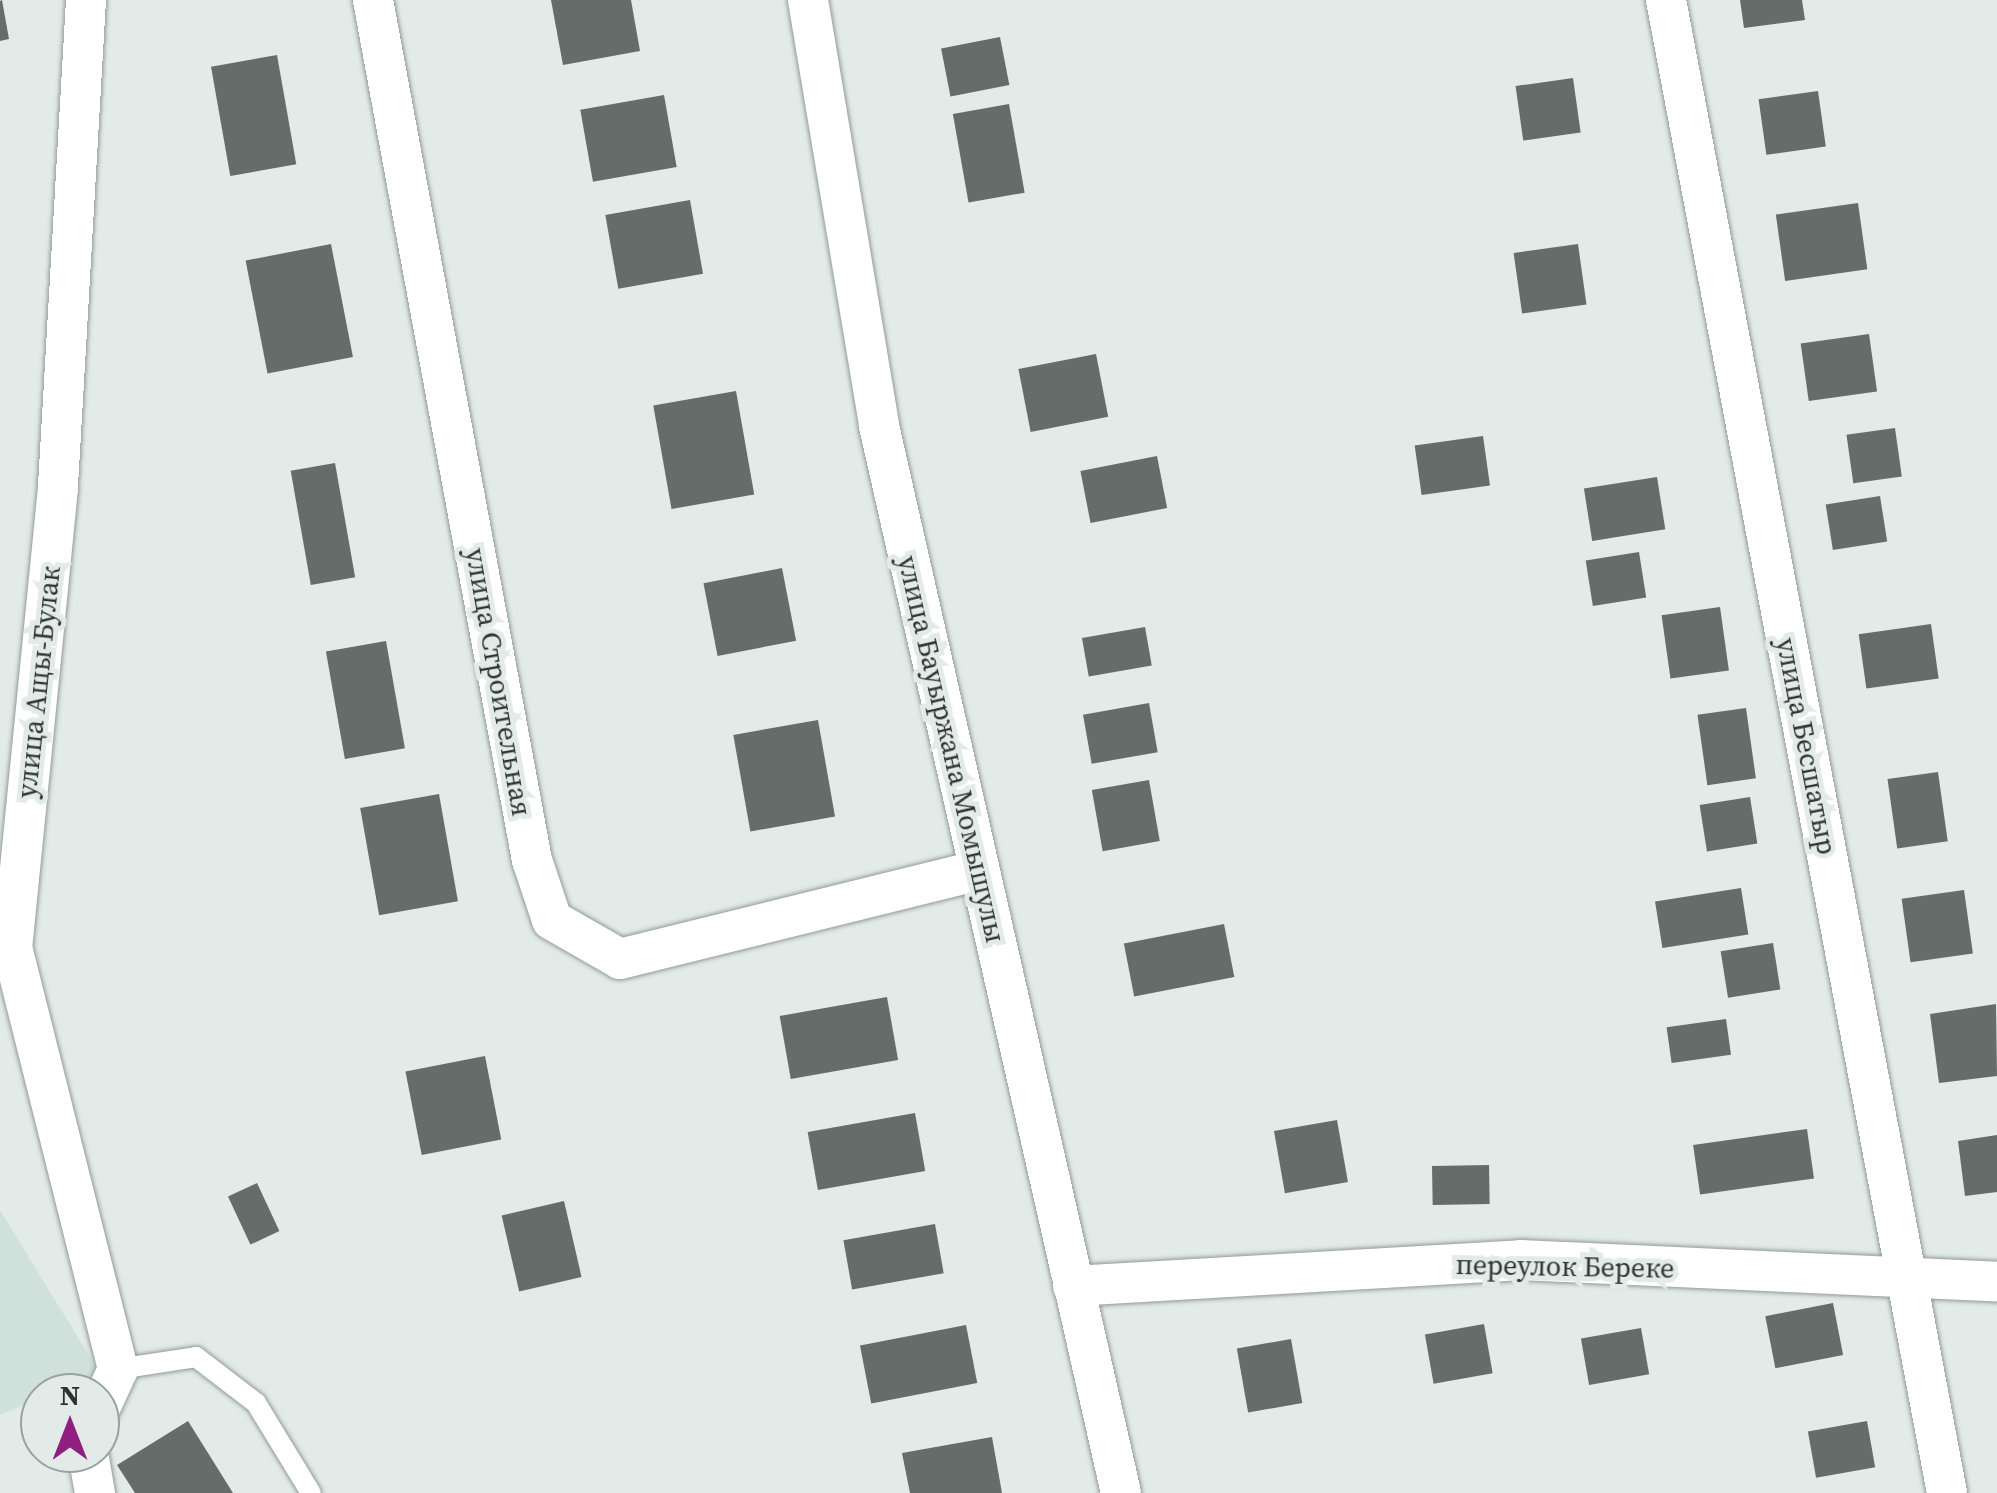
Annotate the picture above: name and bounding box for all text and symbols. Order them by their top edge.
street label: улица Строительная [459,545,539,819]
street label: улица Бауыржана Момышулы [891,552,1013,946]
street label: улица Ащы-Булак [9,564,67,800]
street label: улица Бесшатыр [1770,635,1844,857]
street label: переулок Береке [1455,1247,1675,1285]
north arrow [20,1373,120,1473]
text: N [60,1376,80,1414]

